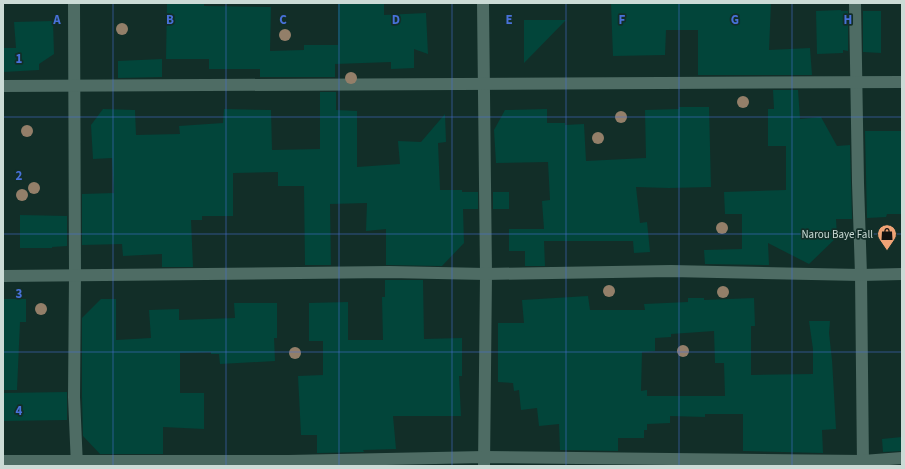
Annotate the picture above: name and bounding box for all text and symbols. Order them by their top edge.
text: A [52,11,61,29]
text: B [166,11,174,29]
text: C [279,11,287,29]
text: D [392,11,400,29]
text: E [505,11,513,29]
text: F [619,11,626,29]
text: G [731,11,739,29]
text: H [844,11,852,29]
text: 1 [16,50,23,68]
text: 2 [16,167,23,185]
shop icon: Narou Baye Fall [876,223,898,251]
place label: Narou Baye Fall [802,227,873,242]
text: 3 [16,285,23,303]
text: 4 [16,402,23,420]

